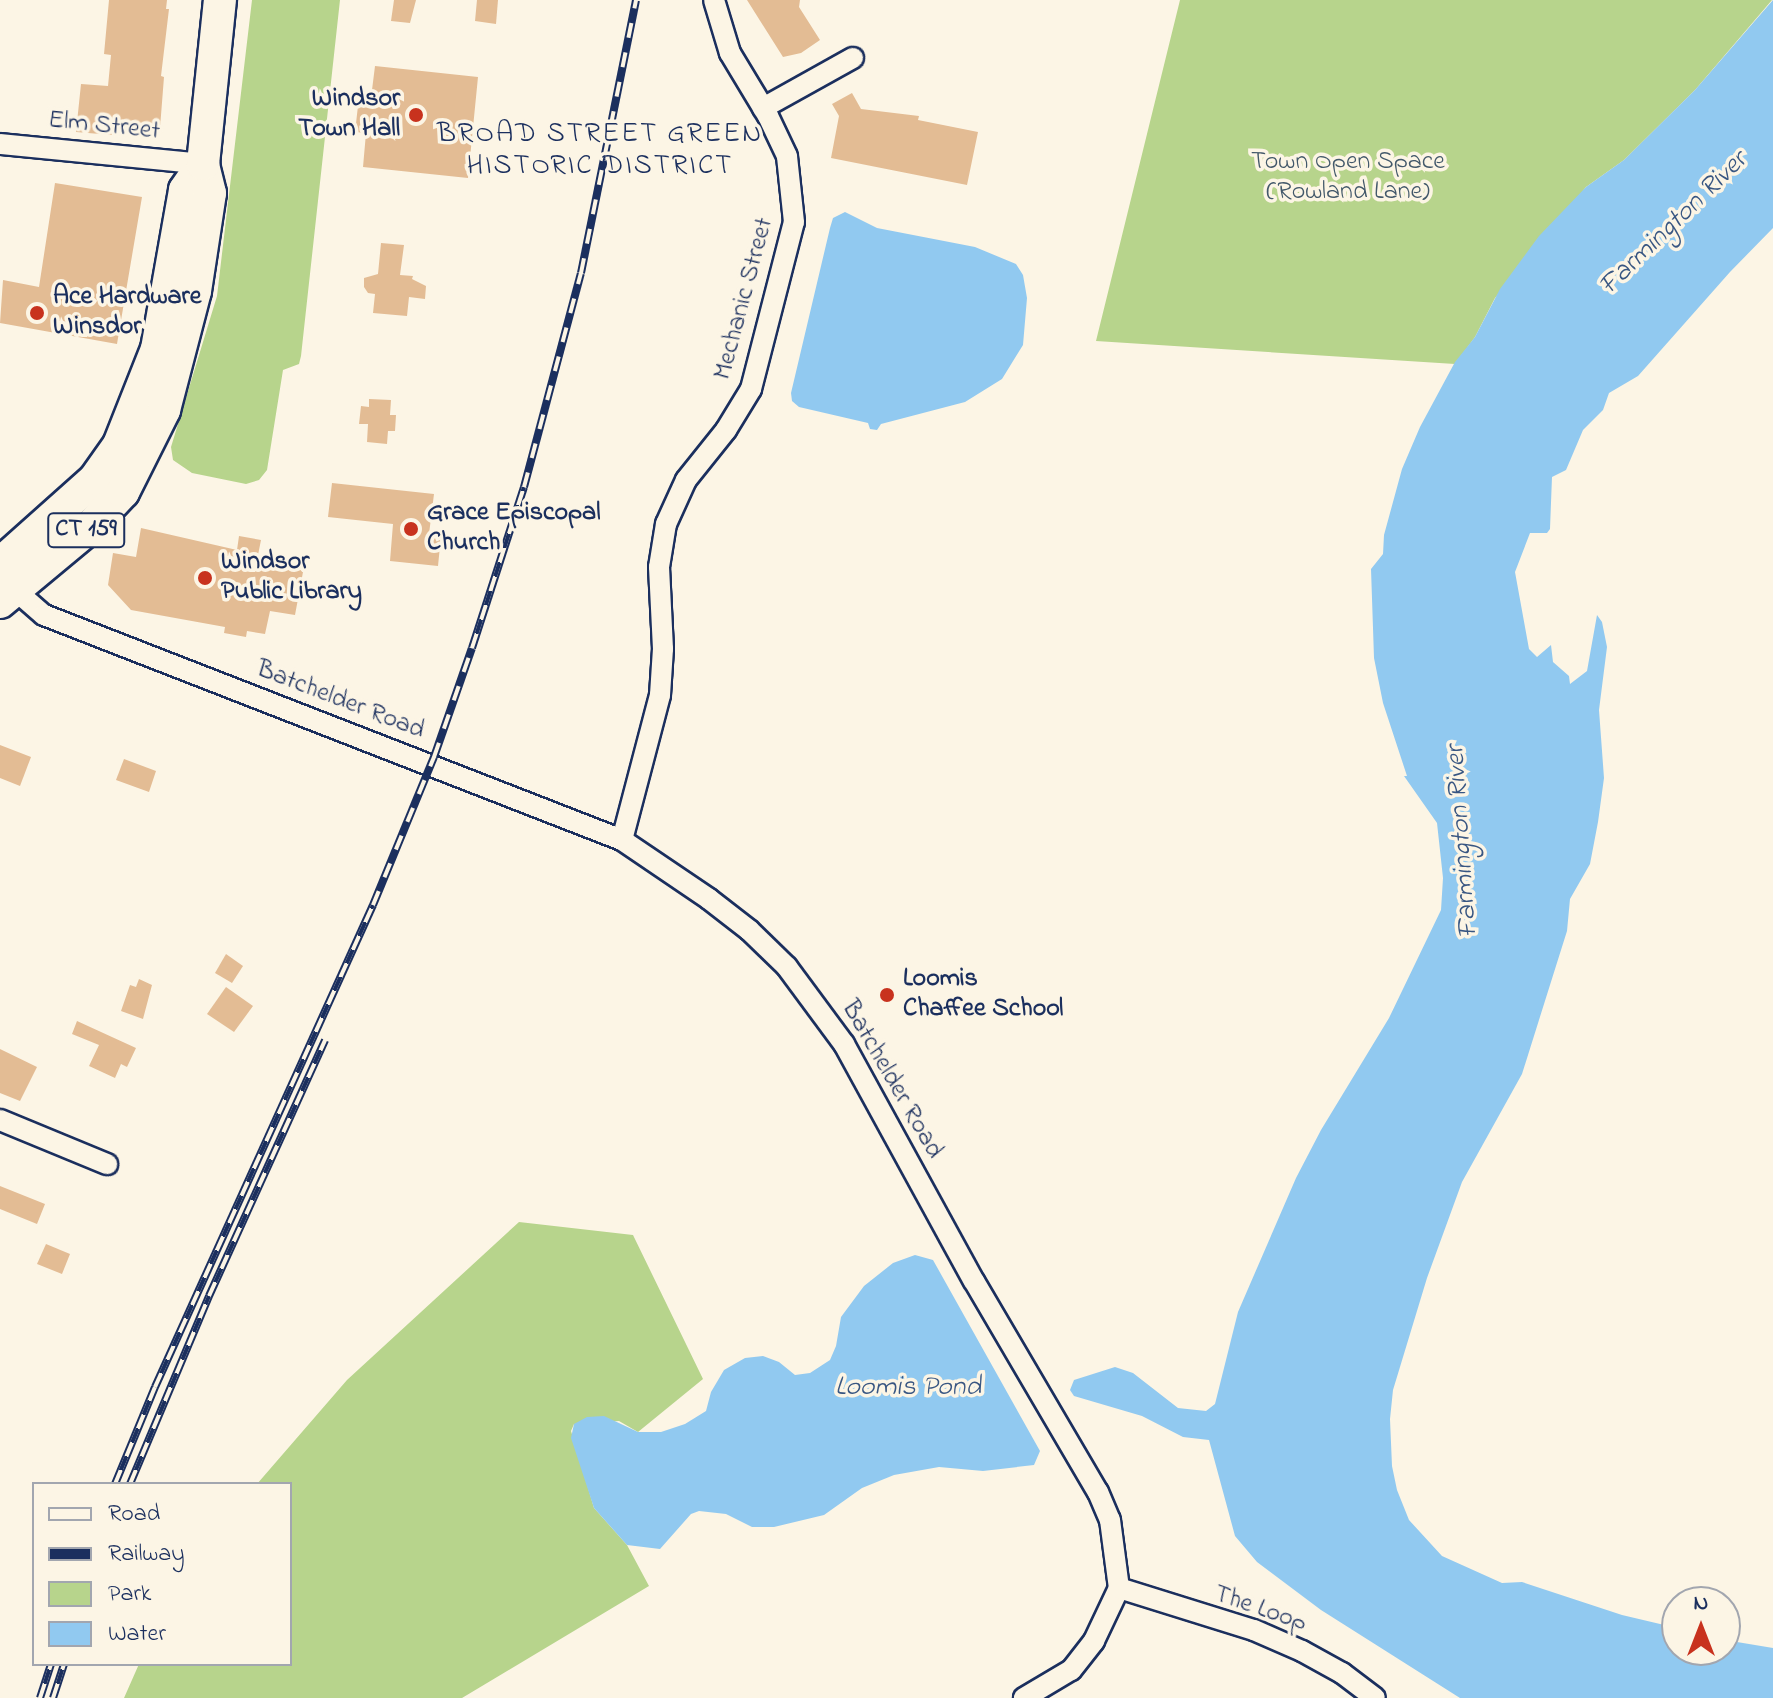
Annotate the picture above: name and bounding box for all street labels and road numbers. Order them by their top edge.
street label: Elm Street [47,106,161,148]
street label: Mechanic Street [708,215,782,383]
road number: CT 159 [46,510,126,550]
street label: Batchelder Road [252,655,428,747]
street label: Batchelder Road [833,995,949,1165]
street label: The Loop [1209,1580,1311,1640]

